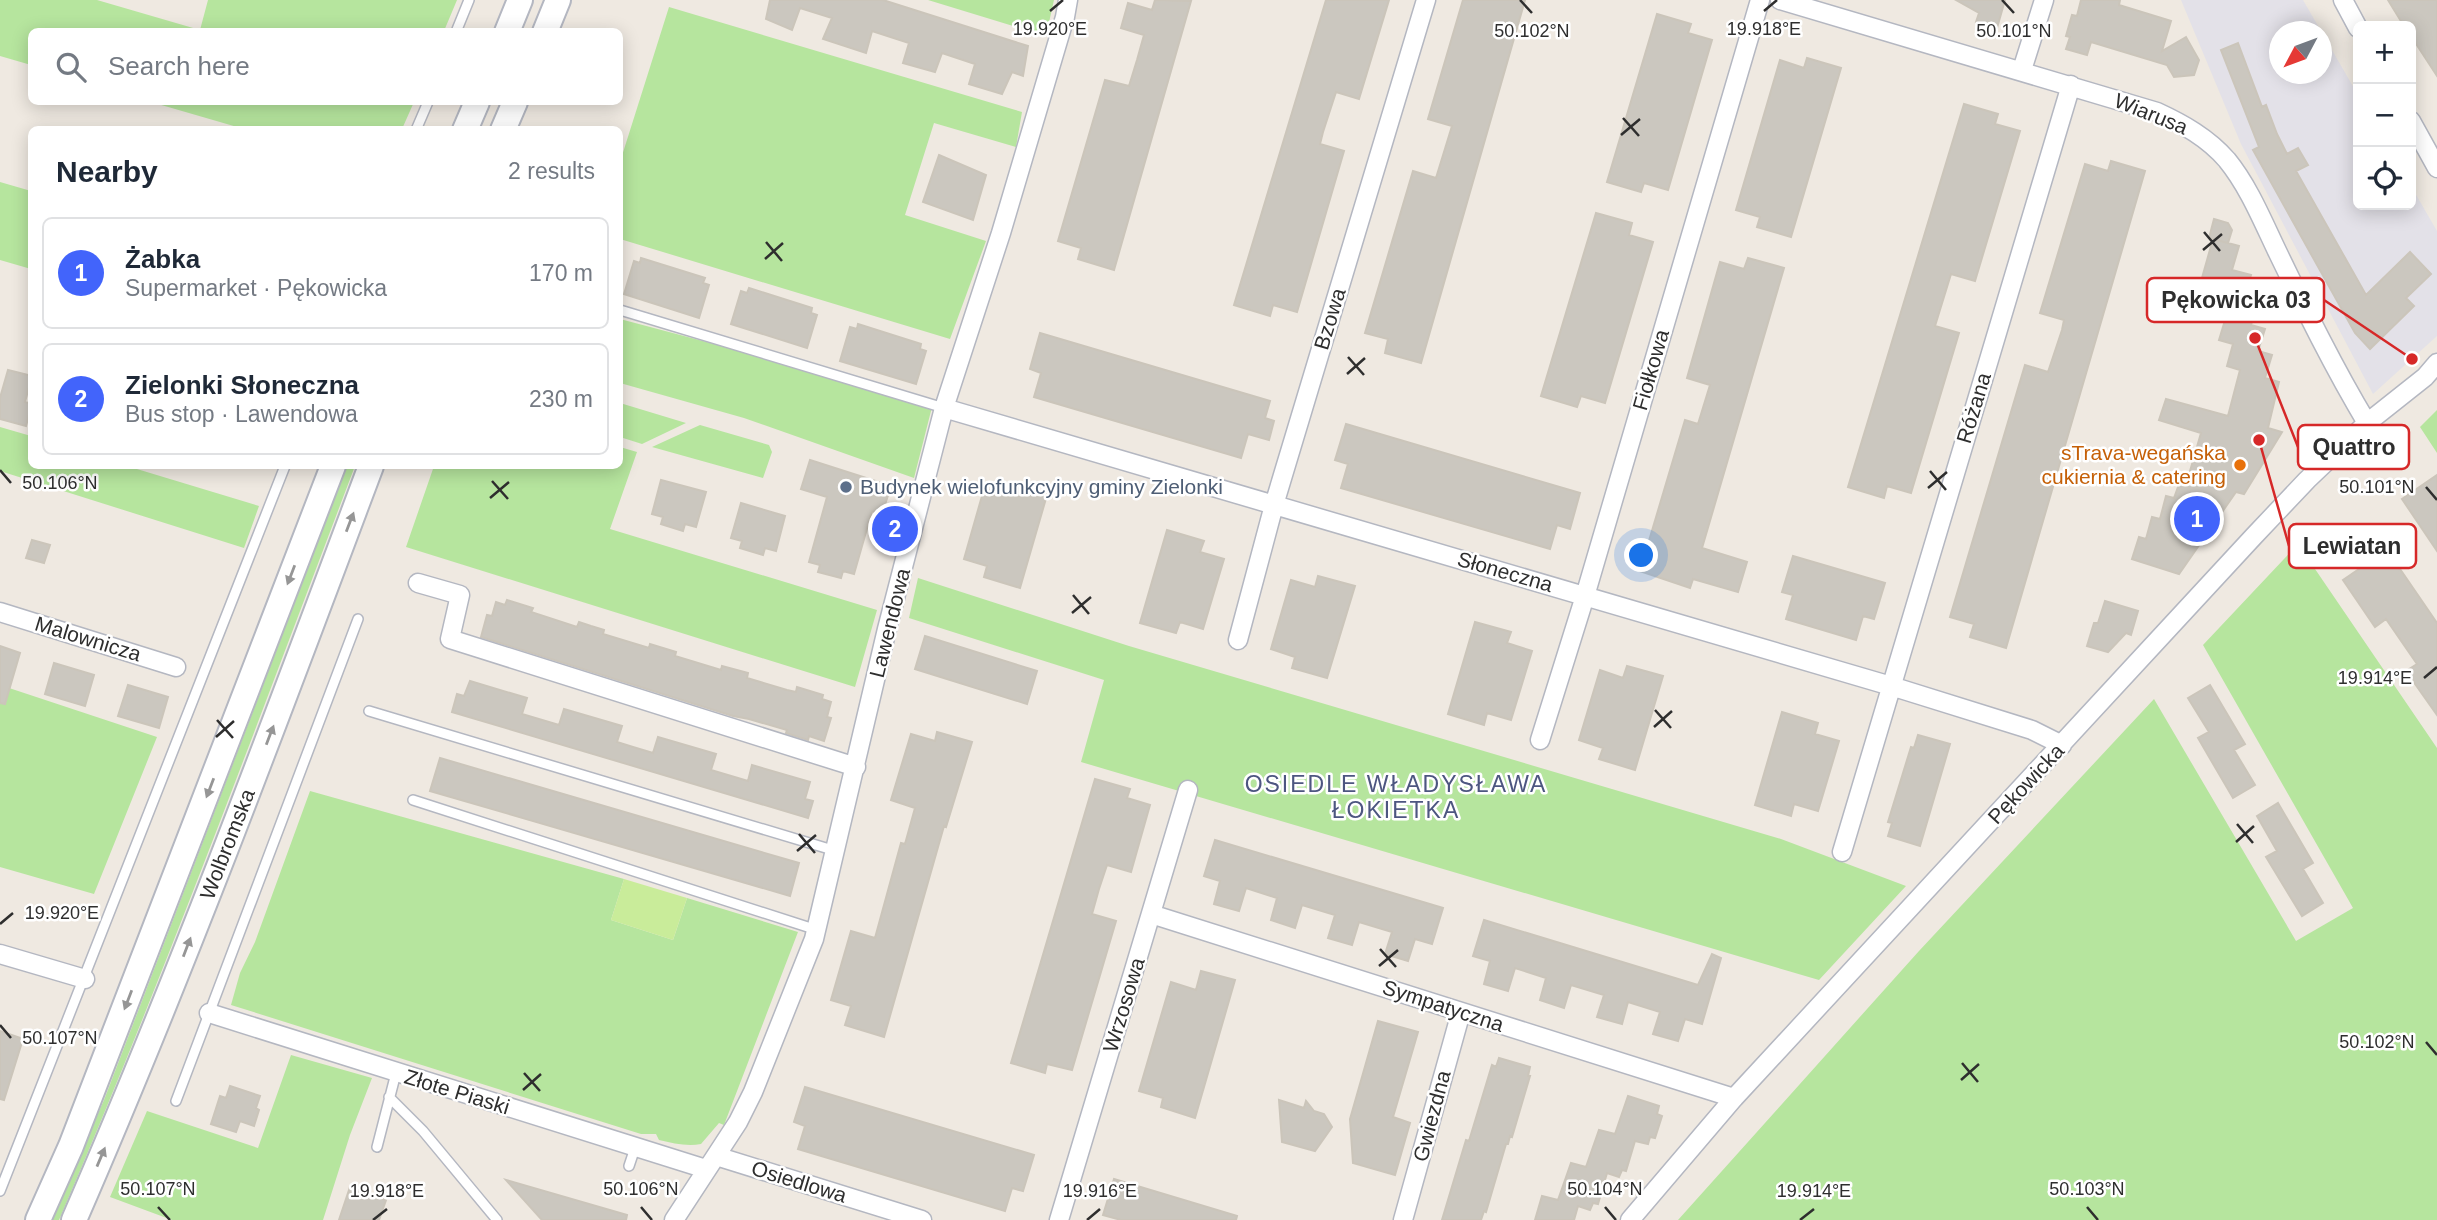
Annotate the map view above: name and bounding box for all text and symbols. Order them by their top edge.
text: 19.920°E [1013,19,1087,39]
text: 19.918°E [1727,19,1801,39]
text: 50.102°N [1494,21,1570,41]
text: 50.101°N [1976,21,2052,41]
north arrow [2269,21,2332,84]
map controls [2353,21,2416,210]
button: + [2353,21,2416,84]
search box [28,28,623,105]
icon: search [52,48,90,86]
text: Search here [108,51,250,81]
button: − [2353,84,2416,147]
street label: Wiarusa [2111,88,2191,139]
button: locate [2353,147,2416,210]
text: Nearby [56,155,158,188]
text: 2 results [508,158,595,184]
text: Żabka [125,244,200,274]
text: 1 [75,260,87,286]
text: 170 m [529,260,593,286]
text: Supermarket · Pękowicka [125,275,387,301]
callout: Pękowicka 03 [2147,278,2324,322]
street label: Bzowa [1309,285,1350,352]
text: Pękowicka 03 [2161,287,2311,313]
street label: Fiołkowa [1628,327,1673,413]
text: Zielonki Słoneczna [125,370,359,400]
street label: Różana [1952,370,1995,446]
text: 2 [75,386,87,412]
text: 230 m [529,386,593,412]
text: Bus stop · Lawendowa [125,401,358,427]
callout: Quattro [2298,425,2409,469]
text: Quattro [2312,434,2396,460]
place label: sTrava-wegańska cukiernia & catering [2042,441,2226,488]
marker: sTrava-wegańska cukiernia & catering [2232,457,2248,473]
text: 50.106°N [22,473,98,493]
place label: Budynek wielofunkcyjny gminy Zielonki [860,475,1223,498]
text: 50.101°N [2339,477,2415,497]
marker: Budynek wielofunkcyjny gminy Zielonki [838,479,854,495]
pin: 1 [2174,493,2220,545]
pin: 2 [872,503,918,555]
one-way arrow [344,511,355,532]
callout: Lewiatan [2289,524,2416,568]
text: Lewiatan [2303,533,2401,559]
your location [1624,538,1658,572]
street label: Słoneczna [1455,547,1556,596]
one-way arrow [285,565,296,586]
street label: Lawendowa [865,565,914,680]
street label: Malownicza [32,611,144,666]
text: 19.914°E [2338,668,2412,688]
one-way arrow [264,724,275,745]
street label: Pękowicka [1983,739,2068,828]
district label: OSIEDLE WŁADYSŁAWA ŁOKIETKA [1245,771,1547,823]
one-way arrow [204,777,215,798]
street label: Wolbromska [195,785,259,902]
text: 19.920°E [25,903,99,923]
one-way arrow [181,936,192,957]
street label: Wrzosowa [1098,955,1149,1055]
street label: Sympatyczna [1380,975,1507,1036]
one-way arrow [123,990,134,1011]
text: 50.107°N [22,1028,98,1048]
text: 50.102°N [2339,1032,2415,1052]
street label: Złote Piaski [402,1065,512,1118]
street label: Gwiezdna [1408,1067,1455,1164]
one-way arrow [96,1147,107,1168]
street label: Osiedlowa [749,1156,850,1207]
text: 50.107°N [120,1179,196,1199]
text: 50.106°N [603,1179,679,1199]
text: 50.104°N [1567,1179,1643,1199]
text: 50.103°N [2049,1179,2125,1199]
text: 19.918°E [350,1181,424,1201]
text: 19.916°E [1063,1181,1137,1201]
text: 19.914°E [1777,1181,1851,1201]

